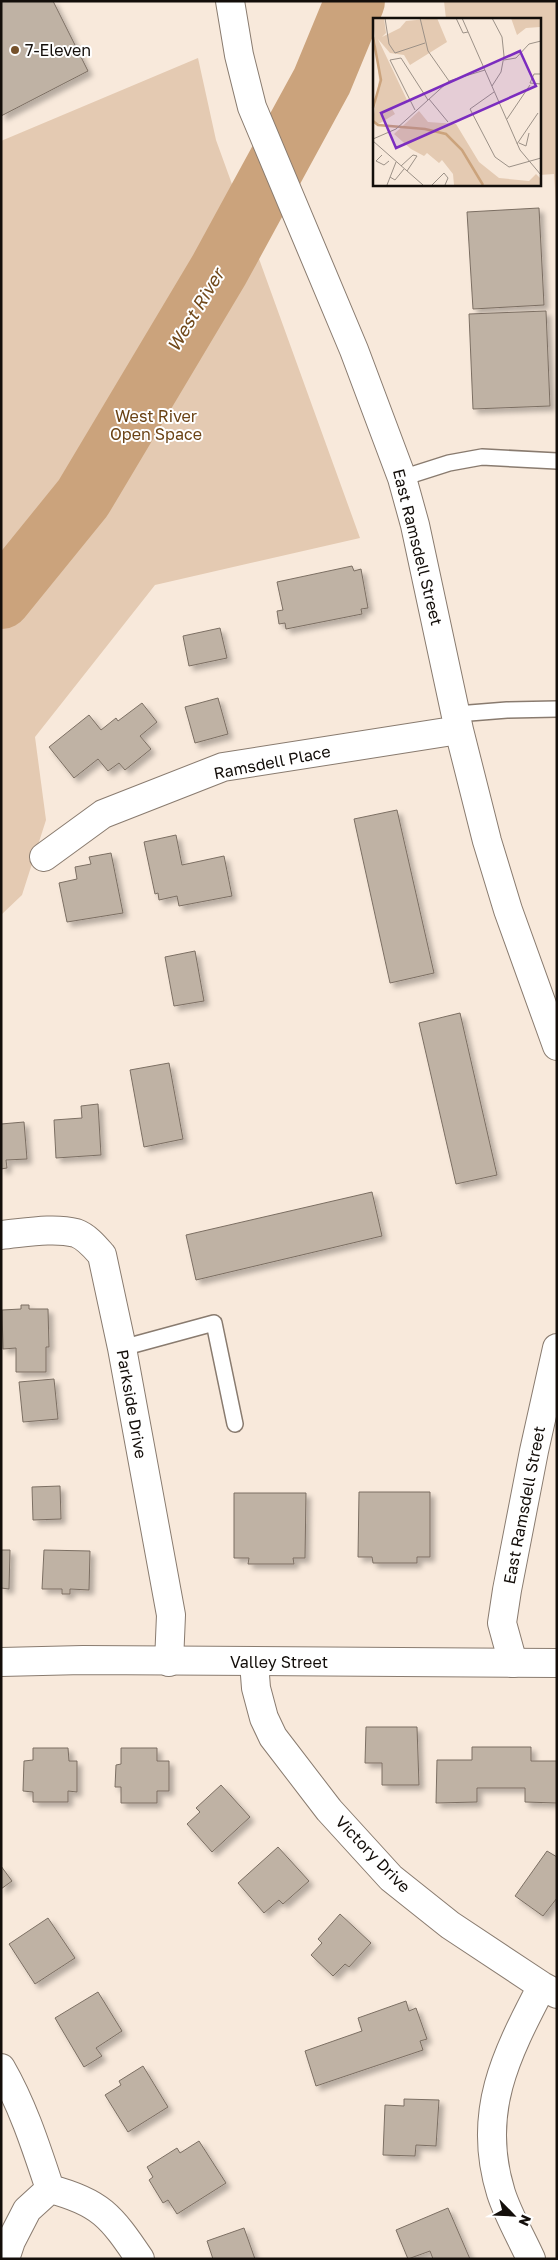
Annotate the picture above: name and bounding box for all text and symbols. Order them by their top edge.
inset map [373,18,540,185]
place label: 7-Eleven [25,40,91,60]
marker: 7-Eleven [9,44,21,56]
water label: West River [162,262,230,355]
park label: West River Open Space [110,406,202,444]
street label: East Ramsdell Street [389,467,447,627]
street label: Ramsdell Place [212,741,332,783]
street label: Parkside Drive [113,1348,151,1460]
street label: East Ramsdell Street [499,1424,549,1586]
street label: Valley Street [230,1652,328,1672]
street label: Victory Drive [331,1811,415,1897]
north arrow [488,2190,538,2240]
text: N [515,2212,535,2229]

